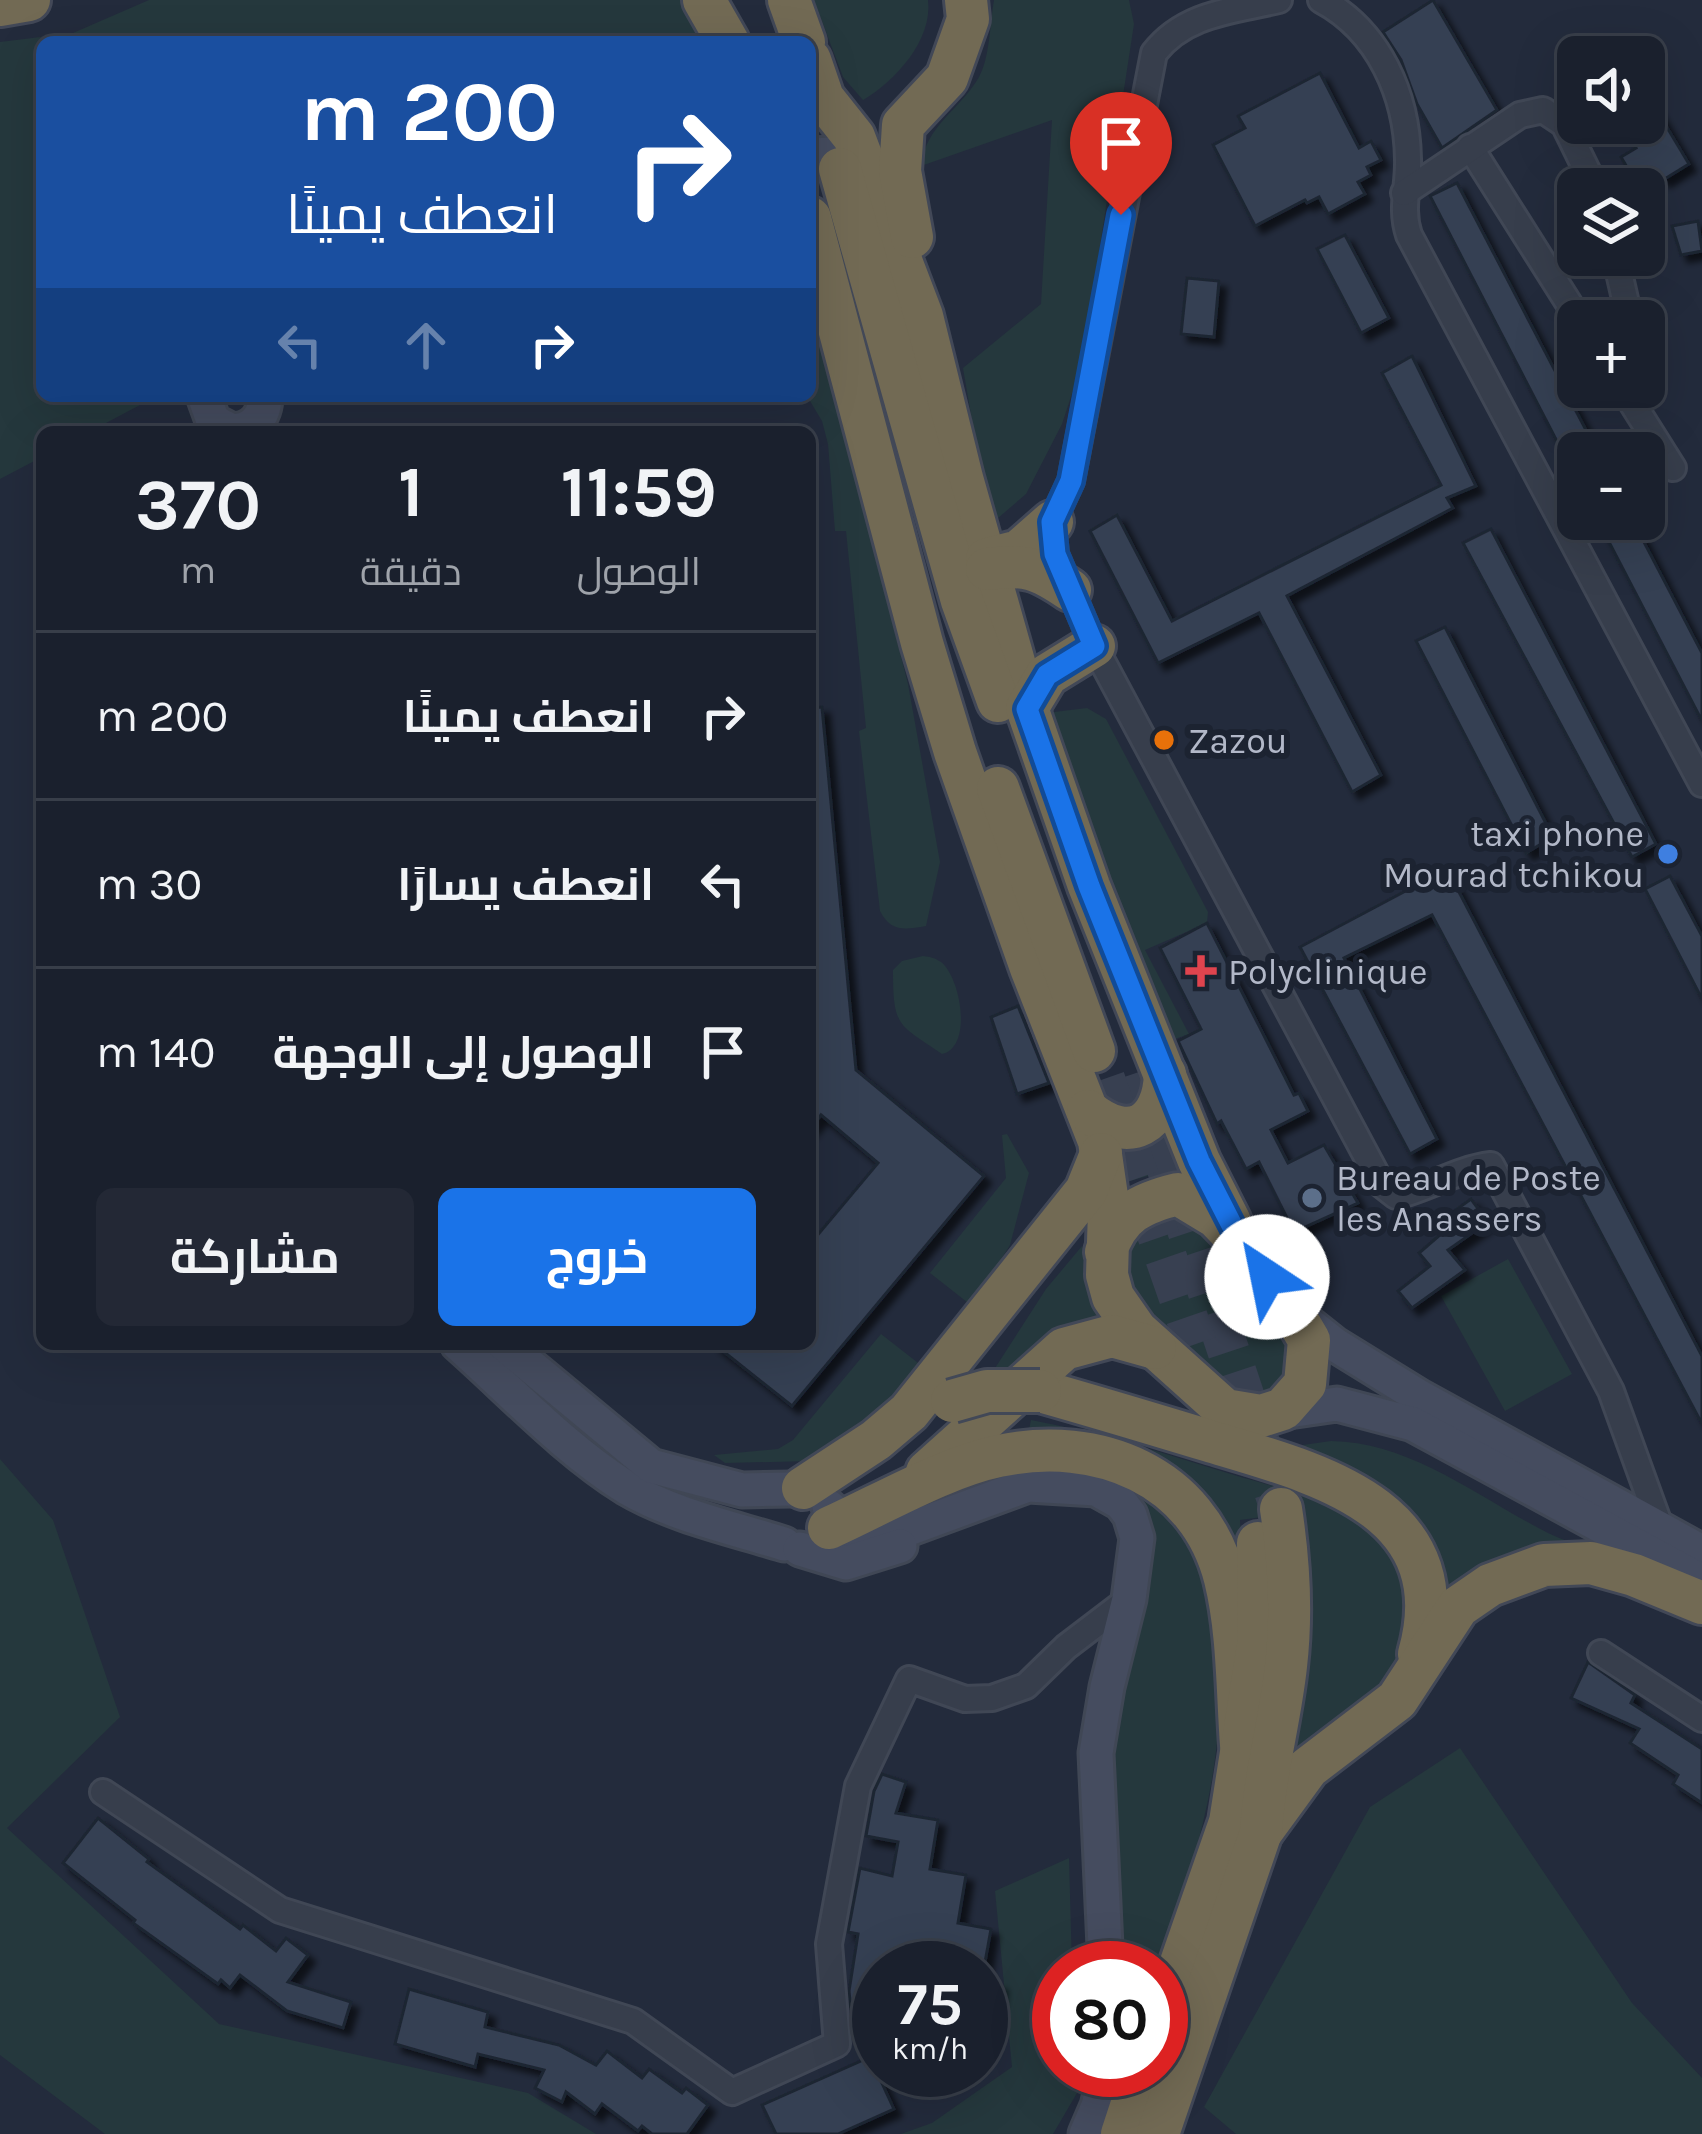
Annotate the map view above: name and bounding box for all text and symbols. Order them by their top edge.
map controls [1557,36,1665,540]
button: sound [1557,36,1665,144]
text: 200 m [300,63,558,161]
icon: right [600,84,756,240]
pin [1070,92,1172,215]
icon: arrive [1088,110,1154,176]
button: layers [1557,168,1665,276]
text: انعطف يمينًا [286,183,558,247]
button: + [1557,300,1665,408]
icon: left [267,312,333,378]
icon: ahead [393,312,459,378]
icon: right [519,312,585,378]
button: − [1557,432,1665,540]
text: 1 [398,450,424,534]
text: 11:59 [560,450,717,534]
text: 370 [135,463,261,547]
text: m [180,547,216,593]
text: دقيقة [360,549,462,595]
text: الوصول [577,549,701,595]
icon: right [690,683,756,749]
text: 200 m [96,690,228,742]
text: انعطف يمينًا [403,691,654,743]
place label: Zazou [1188,720,1288,762]
marker: Zazou [1151,727,1177,753]
place label: taxi phone Mourad tchikou [1383,813,1644,896]
marker: taxi phone Mourad tchikou [1655,841,1681,867]
icon: left [690,851,756,917]
text: 30 m [96,858,202,910]
text: انعطف يسارًا [397,859,654,911]
place label: Polyclinique [1228,951,1428,993]
marker: Polyclinique [1185,955,1217,987]
icon: arrive [690,1019,756,1085]
text: 140 m [96,1026,216,1078]
text: الوصول إلى الوجهة [273,1027,654,1079]
place label: Bureau de Poste les Anassers [1336,1157,1601,1240]
marker: Bureau de Poste les Anassers [1299,1185,1325,1211]
button: مشاركة [96,1188,414,1326]
button: خروج [438,1188,756,1326]
position arrow [1204,1214,1330,1340]
speed limit sign: 80 [1032,1941,1188,2097]
text: 75 [898,1969,962,2039]
text: km/h [892,2031,968,2067]

